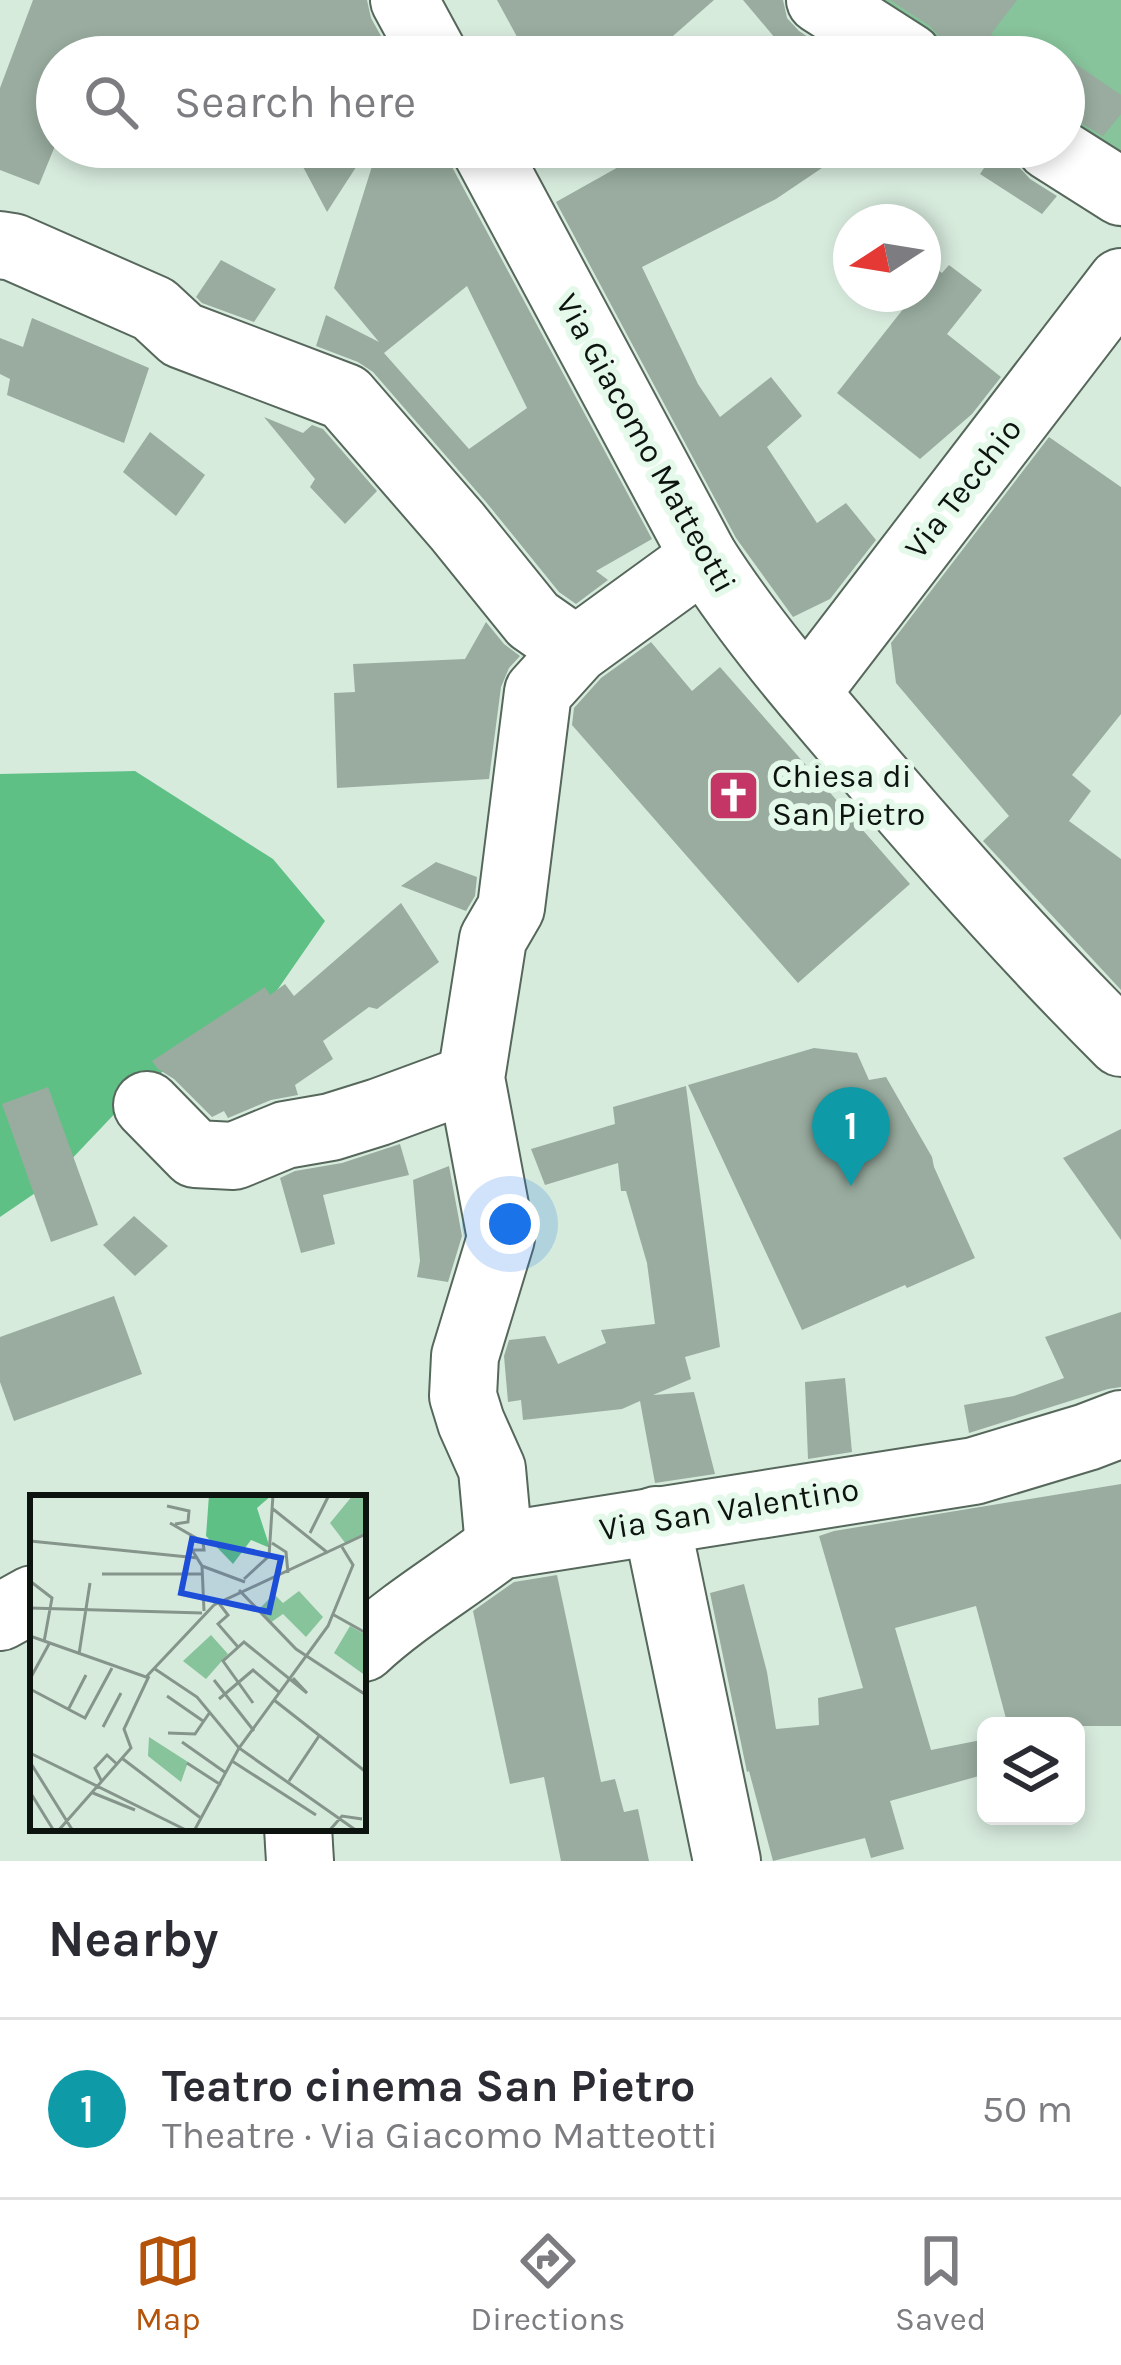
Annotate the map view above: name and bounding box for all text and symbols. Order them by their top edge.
search box [36,36,1085,168]
icon: search [78,69,144,135]
text: Search here [174,76,416,128]
north arrow [833,204,941,312]
street label: Via Giacomo Matteotti [548,287,744,599]
street label: Via Tecchio [897,410,1029,566]
place label: Chiesa di San Pietro [772,757,925,833]
church icon: Chiesa di San Pietro [705,767,761,823]
pin: 1 [812,1087,890,1186]
your location [480,1194,540,1254]
street label: Via San Valentino [597,1470,861,1548]
inset map [30,1495,366,1831]
map controls [977,1717,1085,1825]
button: layers [977,1717,1085,1825]
text: Nearby [48,1909,218,1969]
text: Teatro cinema San Pietro [162,2060,696,2112]
text: 1 [80,2086,94,2132]
text: 50 m [982,2086,1073,2132]
text: Theatre · Via Giacomo Matteotti [162,2112,718,2158]
tab: Map [135,2228,201,2338]
tab: Directions [470,2228,625,2338]
tab: Saved [895,2228,986,2338]

